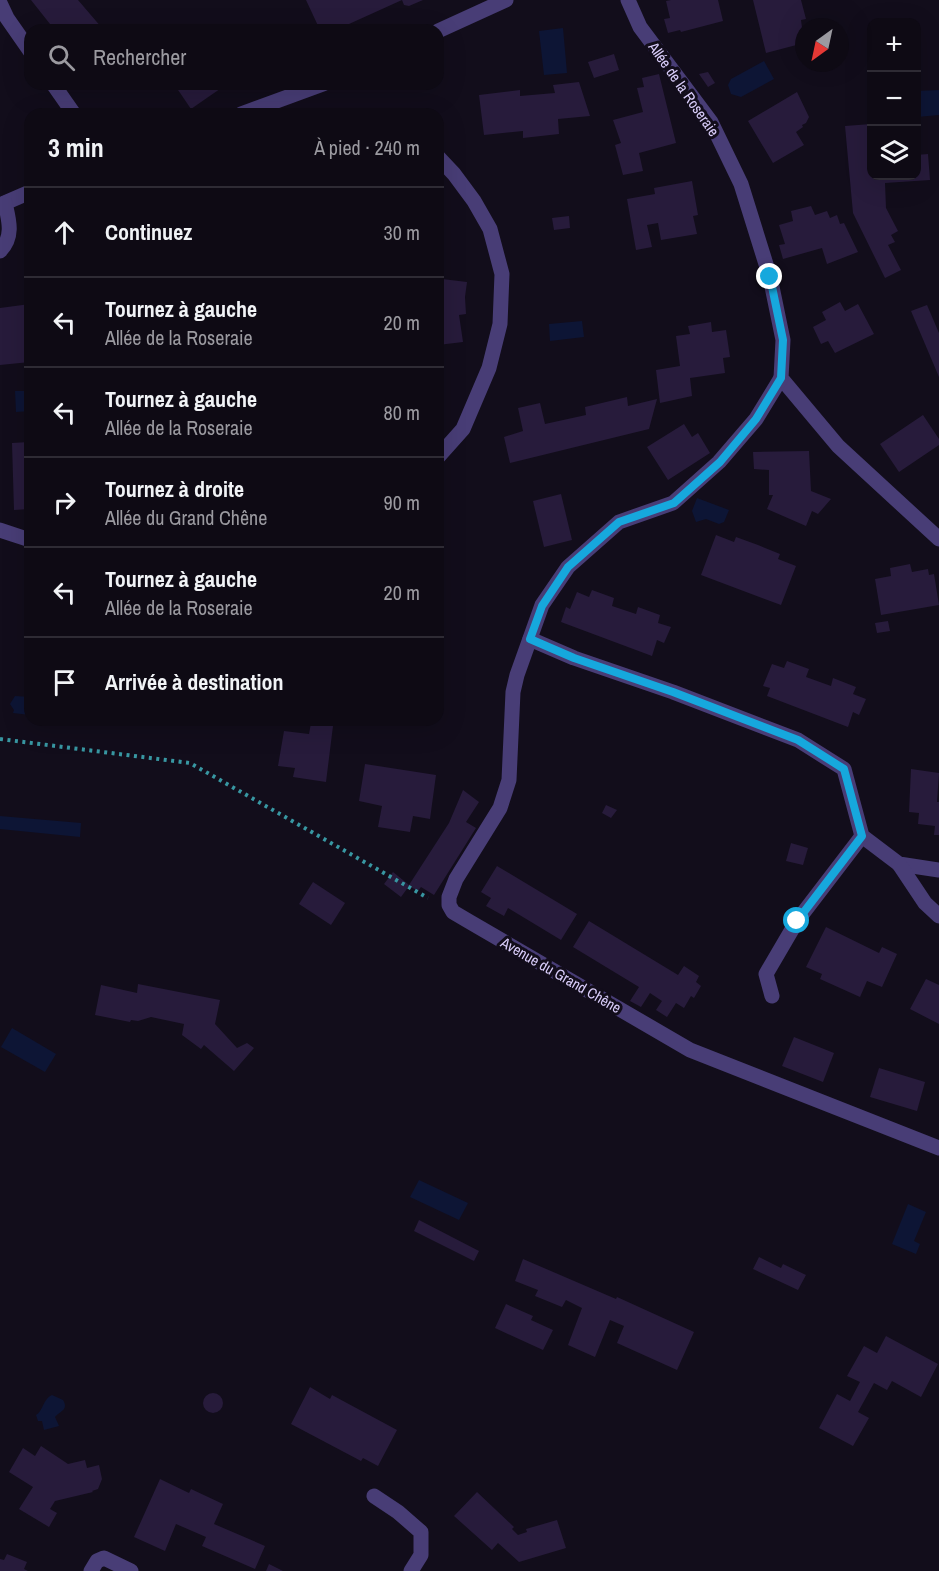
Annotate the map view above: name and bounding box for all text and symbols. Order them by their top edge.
north arrow [795,18,849,72]
map controls [867,18,921,180]
button: + [867,18,921,72]
search box [24,24,444,90]
street label: Allée de la Roseraie [643,37,724,141]
icon: search [45,41,78,74]
text: Rechercher [93,42,186,72]
button: − [867,72,921,126]
button: layers [867,126,921,180]
text: 3 min [48,130,104,165]
text: À pied · 240 m [314,134,420,161]
icon: ahead [48,216,81,249]
text: Continuez [105,217,192,247]
text: 30 m [384,219,420,246]
route end [756,263,782,289]
text: Tournez à gauche [105,294,257,324]
icon: left [48,306,81,339]
text: 20 m [384,309,420,336]
text: Allée de la Roseraie [105,324,253,351]
text: Tournez à gauche [105,384,257,414]
icon: left [48,396,81,429]
text: 80 m [384,399,420,426]
text: Allée de la Roseraie [105,414,253,441]
text: Tournez à droite [105,474,244,504]
icon: right [48,486,81,519]
text: 90 m [384,489,420,516]
text: Allée du Grand Chêne [105,504,267,531]
text: Tournez à gauche [105,564,257,594]
icon: left [48,576,81,609]
text: 20 m [384,579,420,606]
text: Allée de la Roseraie [105,594,253,621]
icon: arrive [48,666,81,699]
text: Arrivée à destination [105,667,283,697]
route start [783,907,809,933]
street label: Avenue du Grand Chêne [496,931,625,1018]

